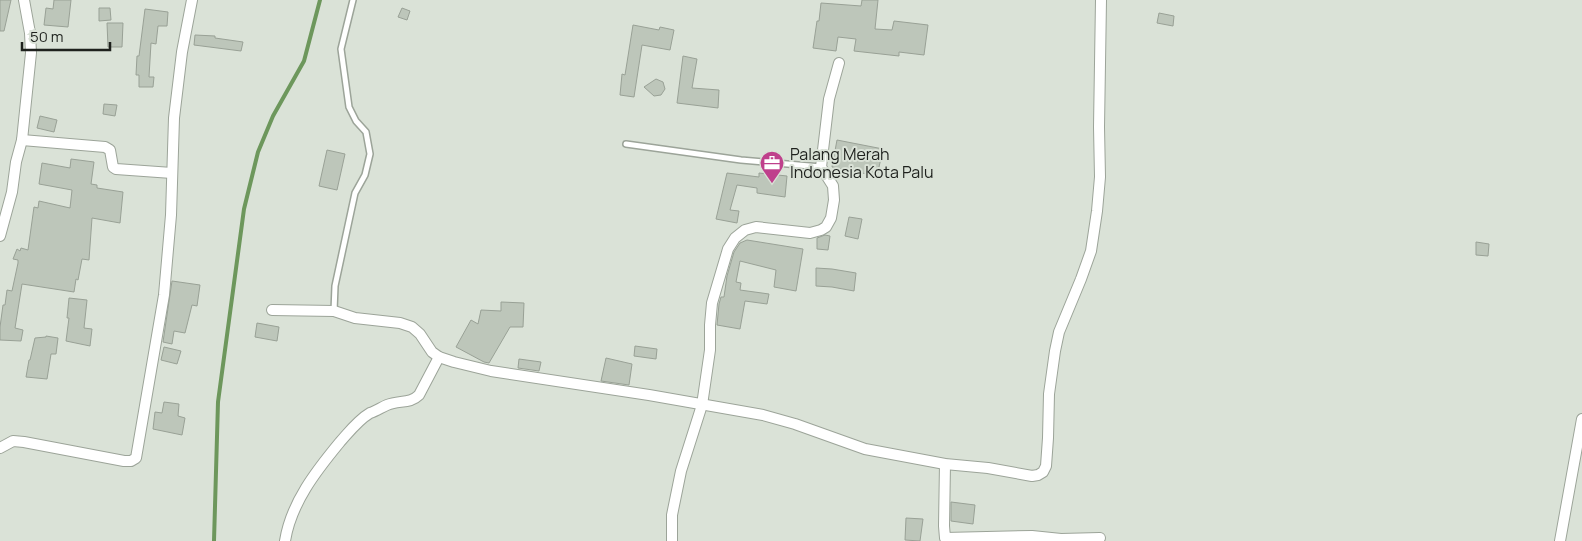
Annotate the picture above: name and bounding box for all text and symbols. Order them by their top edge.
scale bar [22,20,110,52]
text: 50 m [30,26,64,47]
place label: Palang Merah Indonesia Kota Palu [790,143,933,183]
office icon: Palang Merah Indonesia Kota Palu [759,150,785,184]

